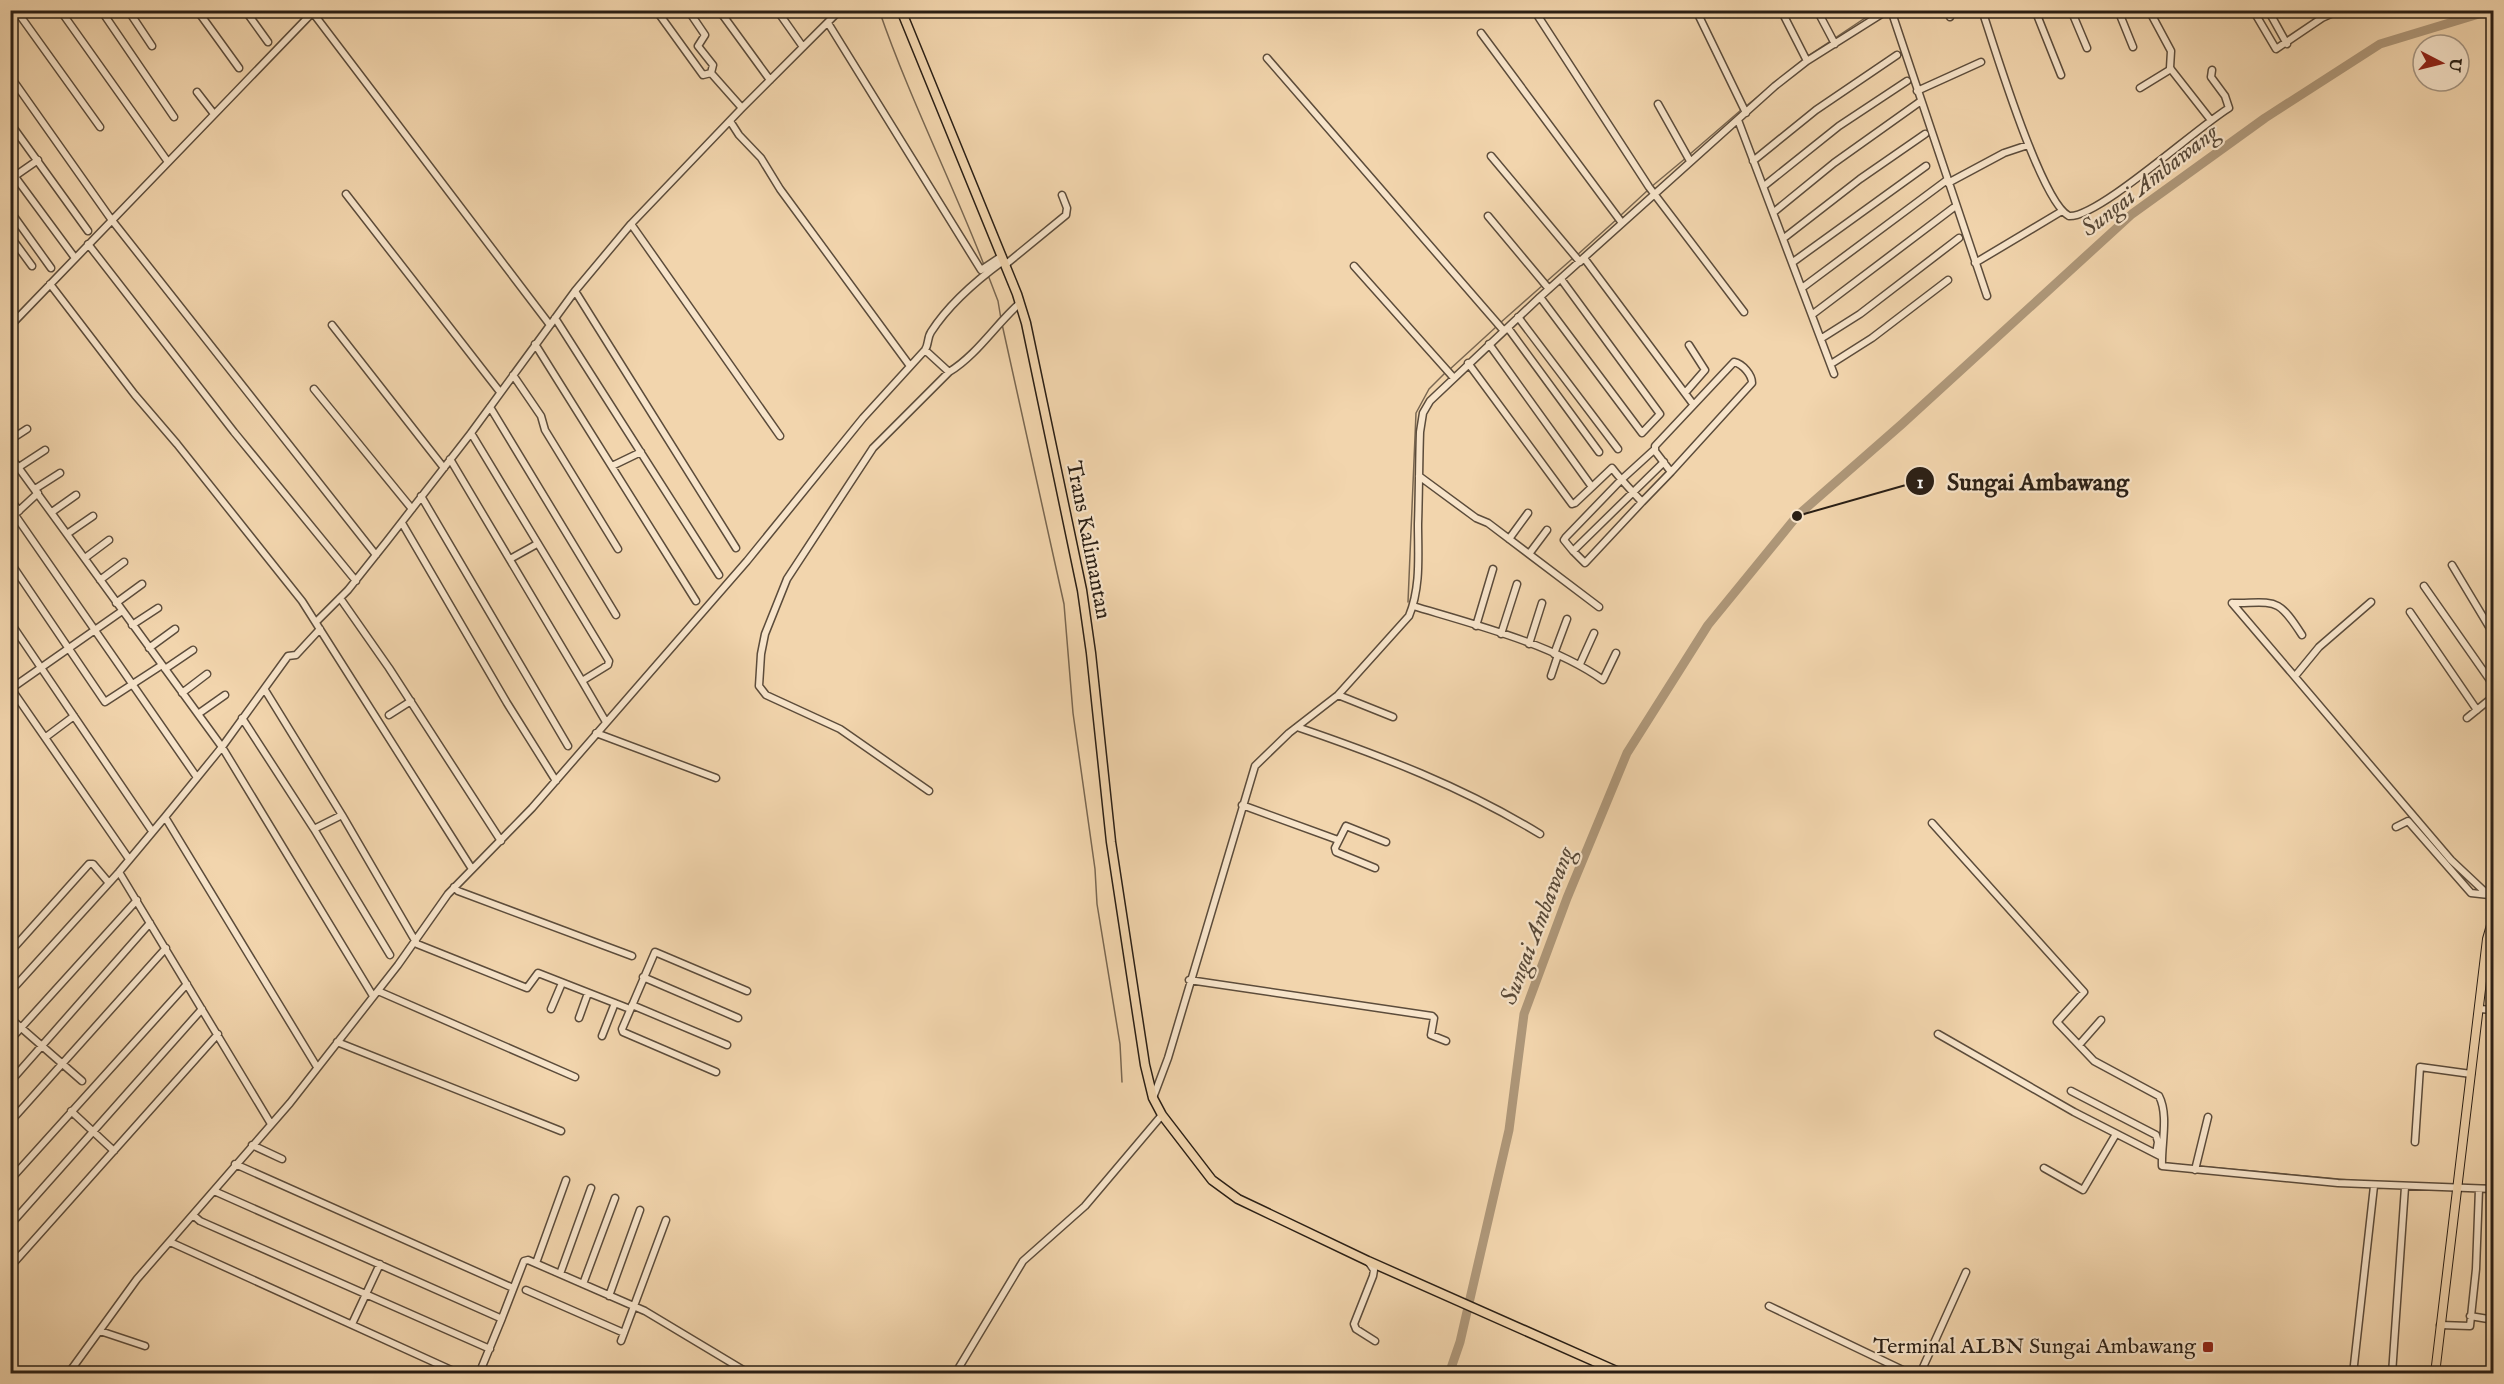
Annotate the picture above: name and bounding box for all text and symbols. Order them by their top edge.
north arrow [2411,33,2471,93]
text: U [2443,56,2465,73]
water label: Sungai Ambawang [2075,117,2226,244]
street label: Trans Kalimantan [1059,459,1117,622]
callout: Sungai Ambawang [1905,460,2141,502]
text: Sungai Ambawang [1947,468,2130,499]
text: 1 [1917,472,1924,495]
water label: Sungai Ambawang [1494,842,1583,1009]
place label: Terminal ALBN Sungai Ambawang [1873,1333,2197,1361]
marker: Terminal ALBN Sungai Ambawang [2201,1340,2215,1354]

